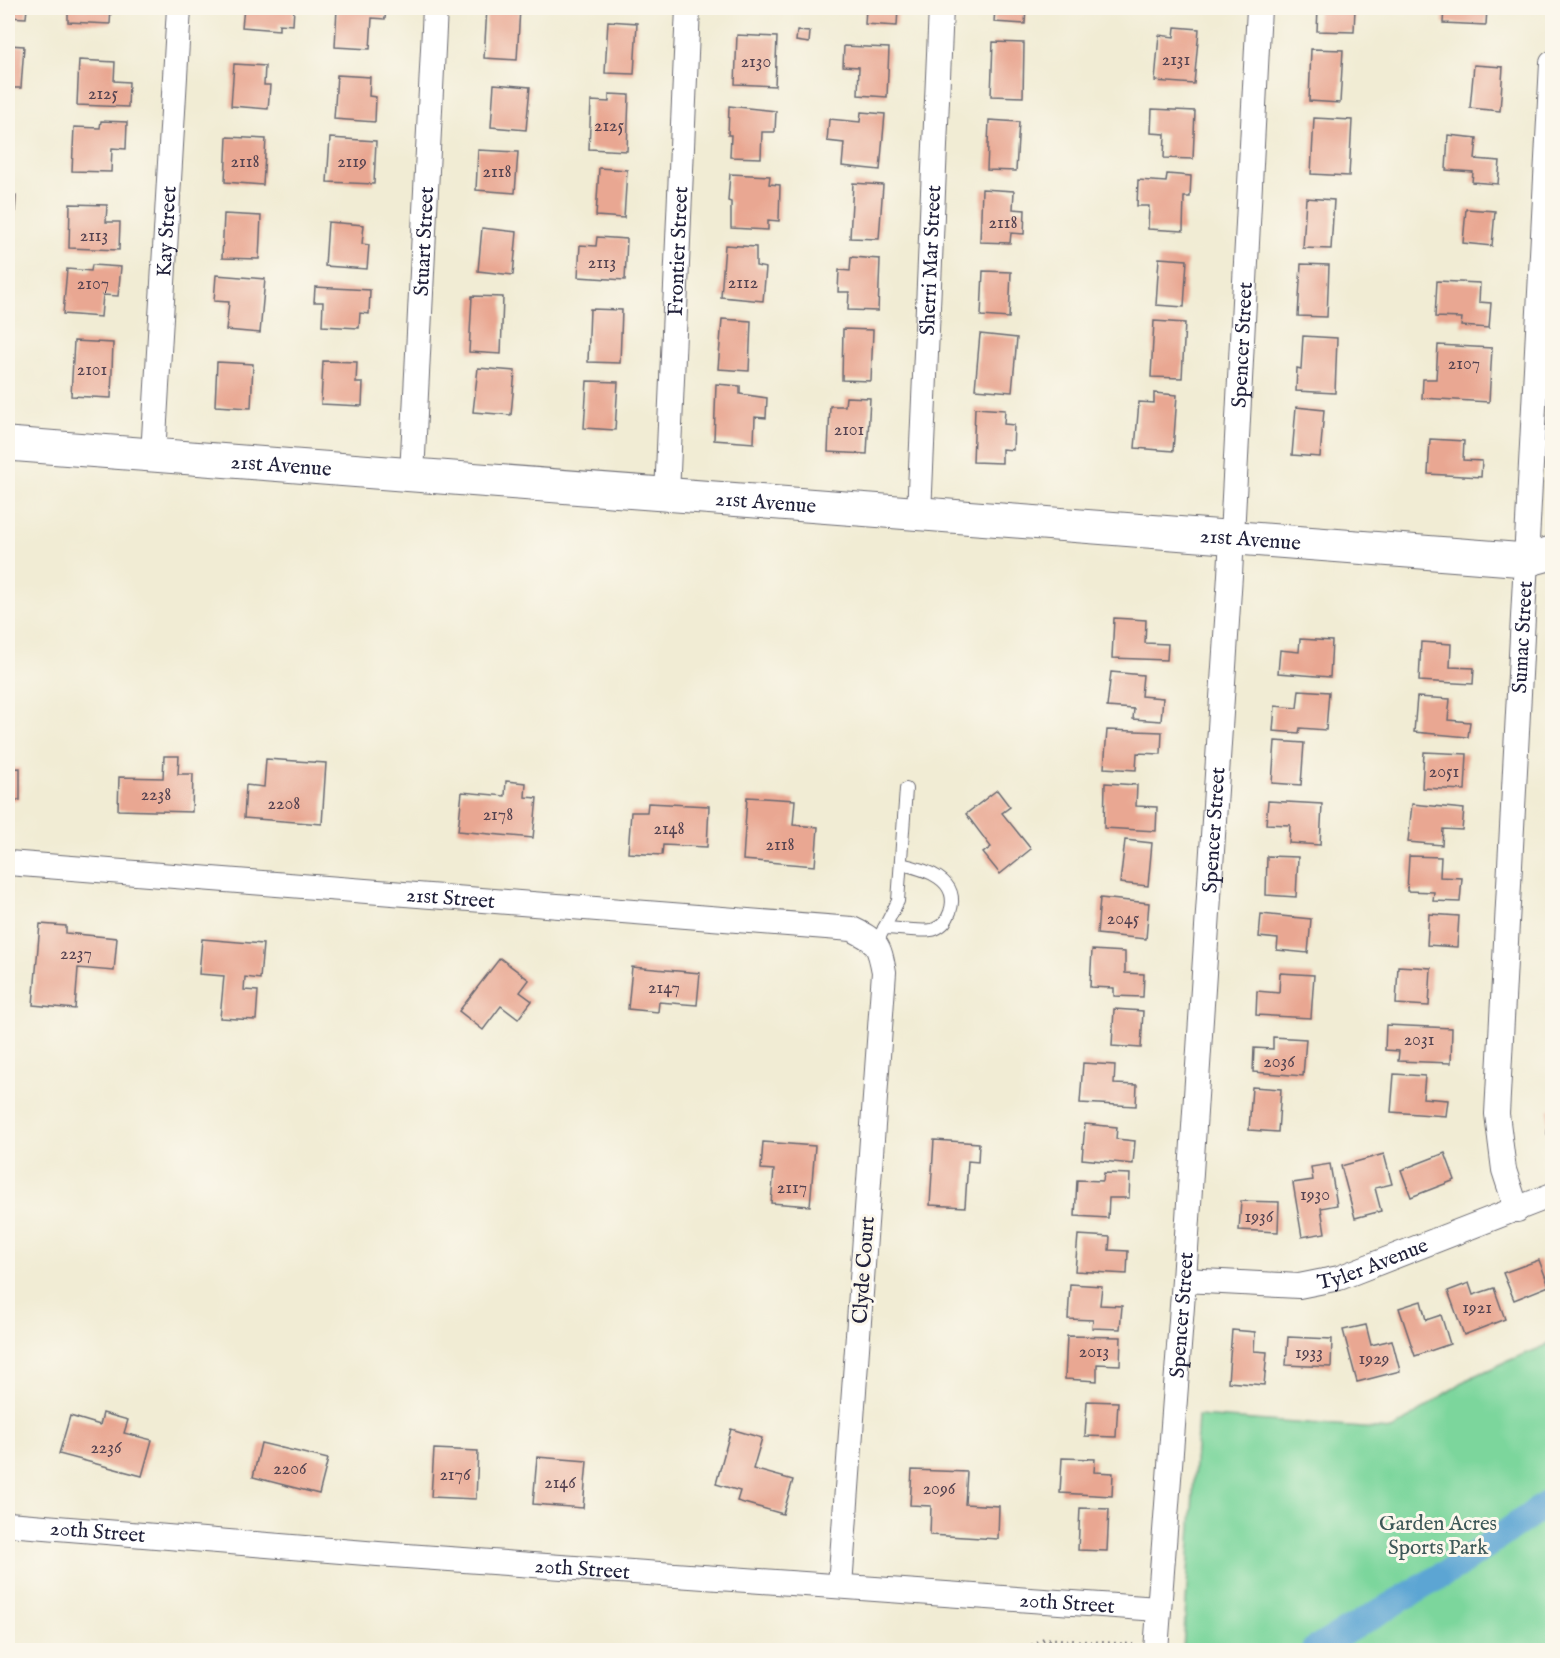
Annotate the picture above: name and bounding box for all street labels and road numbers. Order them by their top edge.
street label: Kay Street [151,185,184,278]
street label: Sherri Mar Street [915,185,948,336]
street label: Stuart Street [409,186,441,297]
street label: Frontier Street [663,186,695,317]
street label: Spencer Street [1227,281,1260,409]
street label: 21st Avenue [230,449,333,484]
street label: 21st Avenue [714,486,817,521]
street label: 21st Avenue [1199,523,1302,558]
street label: Sumac Street [1507,580,1540,694]
street label: Spencer Street [1197,766,1232,894]
street label: 21st Street [405,882,496,916]
street label: Clyde Court [847,1215,882,1325]
street label: Tyler Avenue [1315,1232,1433,1297]
street label: Spencer Street [1165,1251,1201,1379]
street label: 20th Street [49,1515,146,1550]
street label: 20th Street [534,1553,631,1587]
street label: 20th Street [1018,1587,1116,1621]

